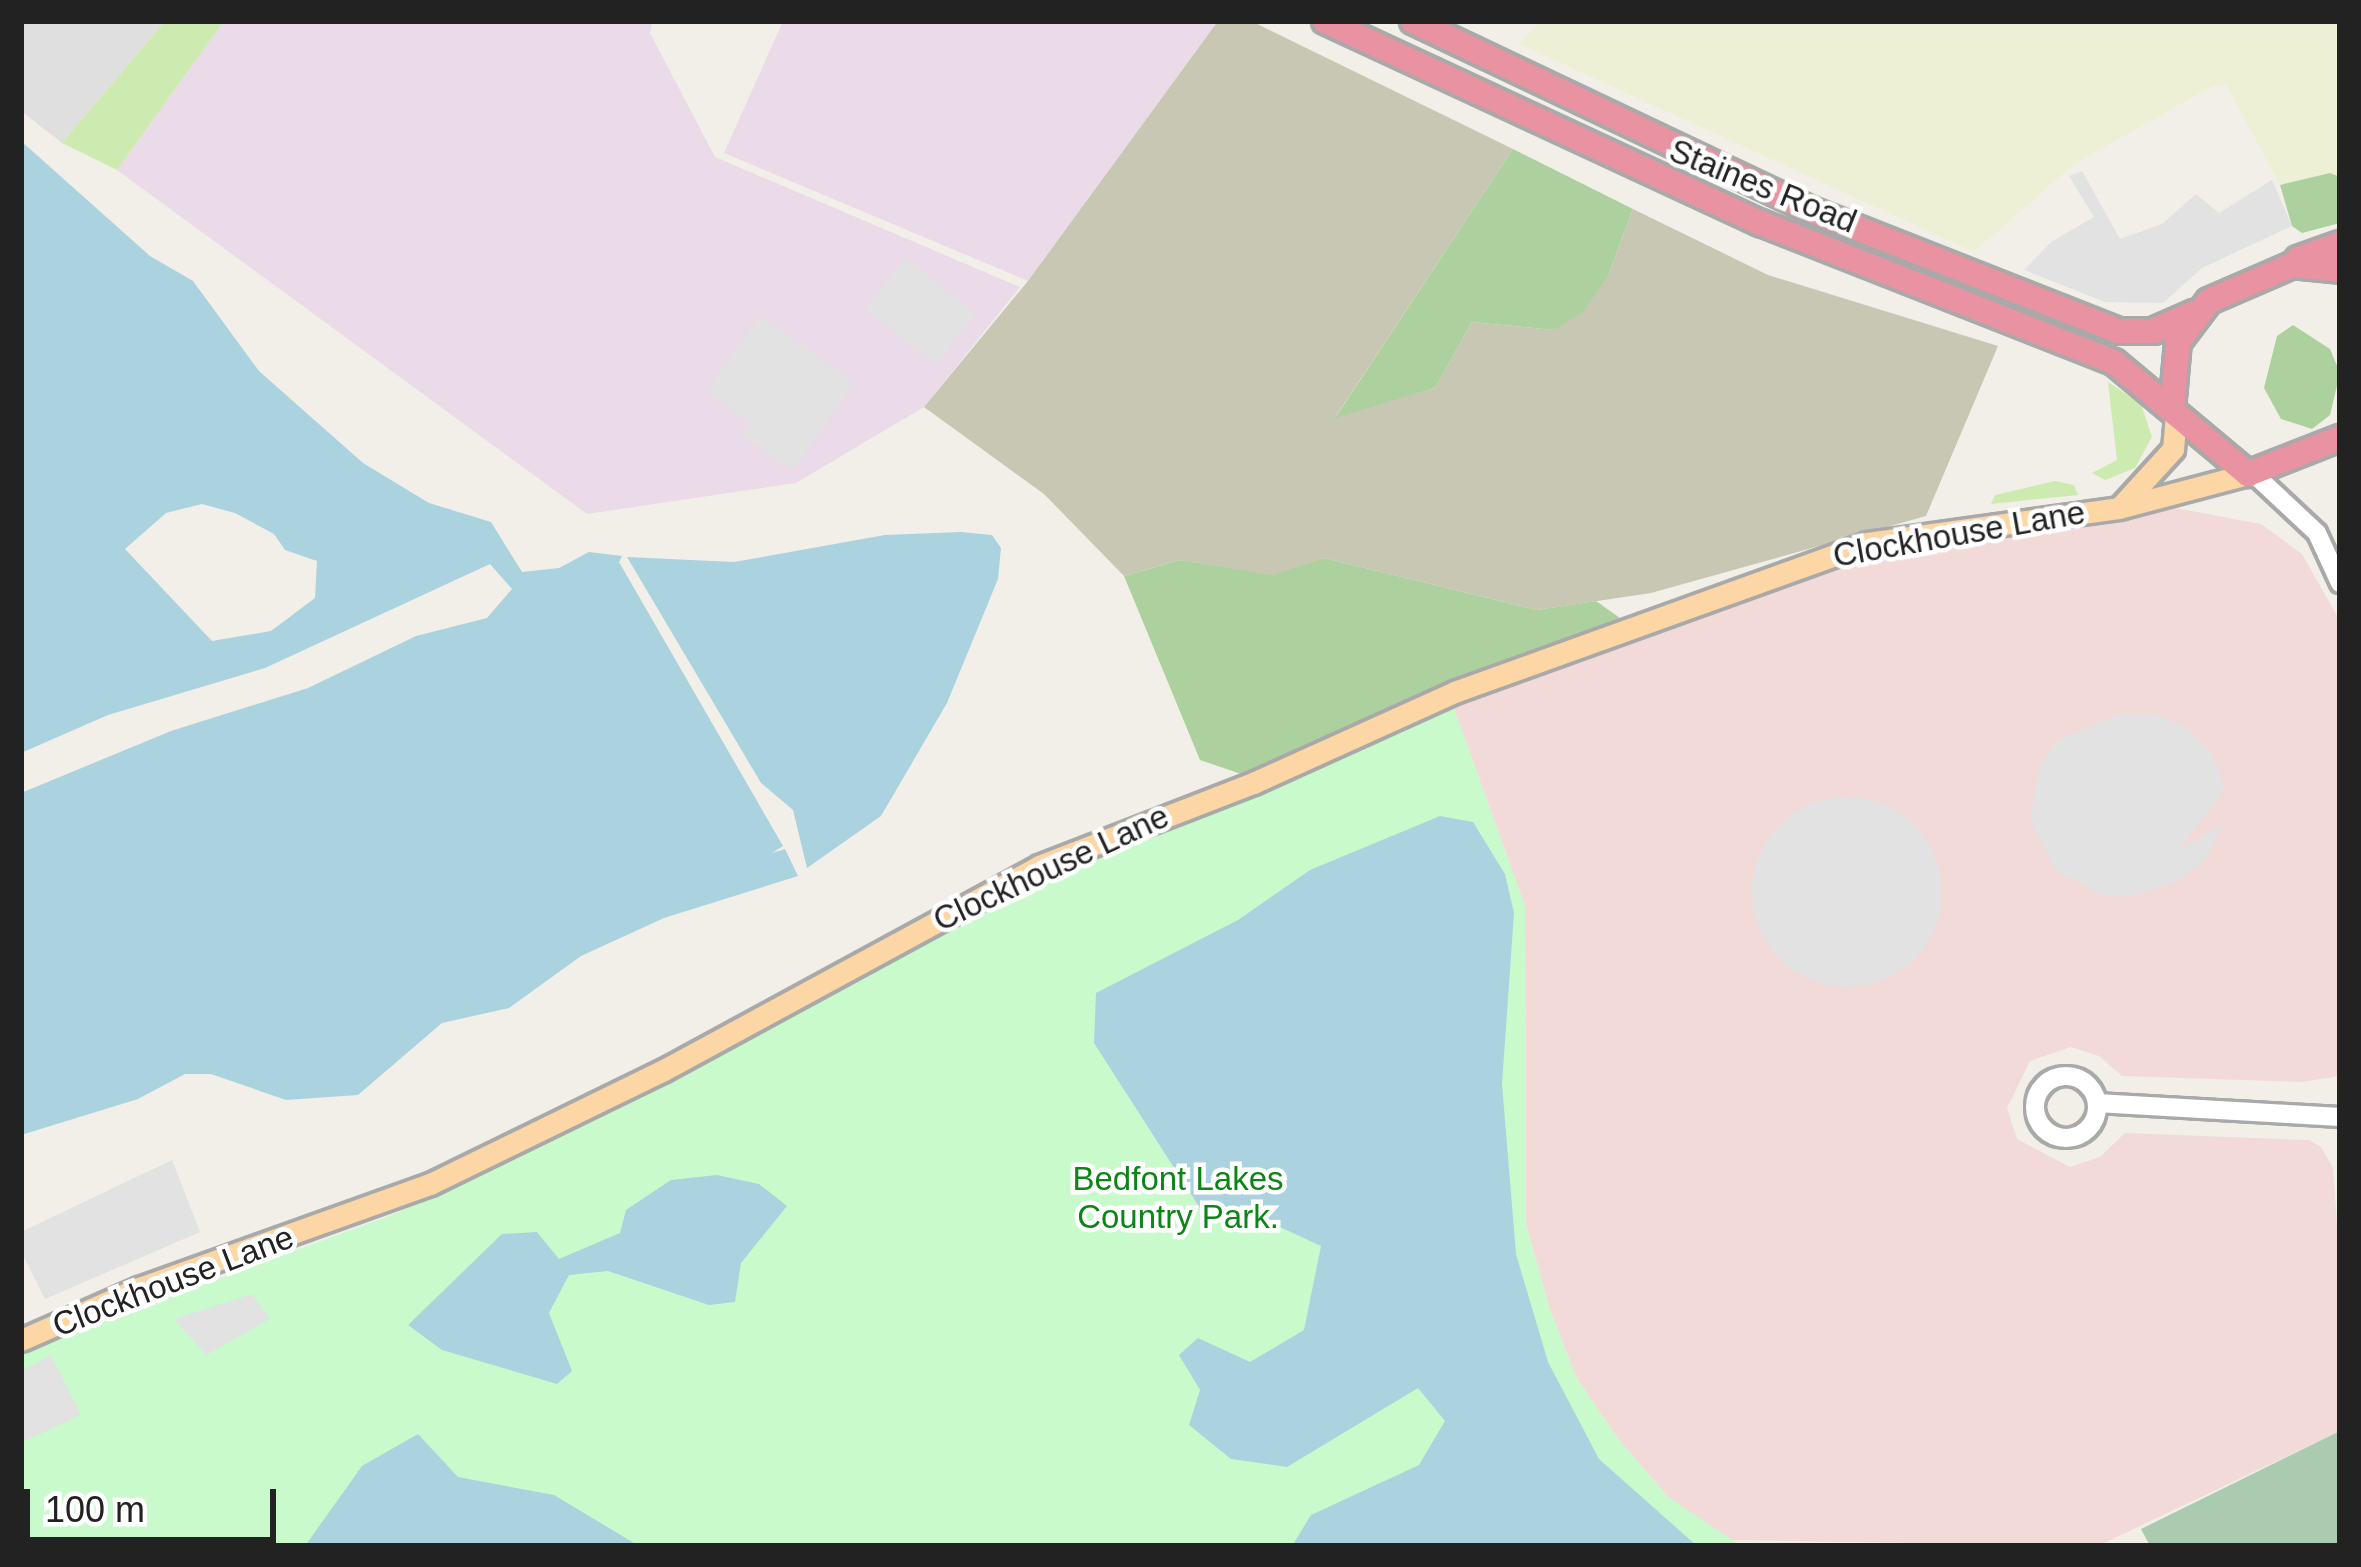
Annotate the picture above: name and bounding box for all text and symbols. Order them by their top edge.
street label: Staines Road [1664,131,1862,241]
street label: Clockhouse Lane [1830,492,2088,576]
street label: Clockhouse Lane [927,796,1175,940]
park label: Bedfont Lakes Country Park. [1073,1159,1283,1237]
street label: Clockhouse Lane [47,1217,299,1345]
scale bar [30,1465,282,1539]
text: 100 m [45,1489,145,1530]

